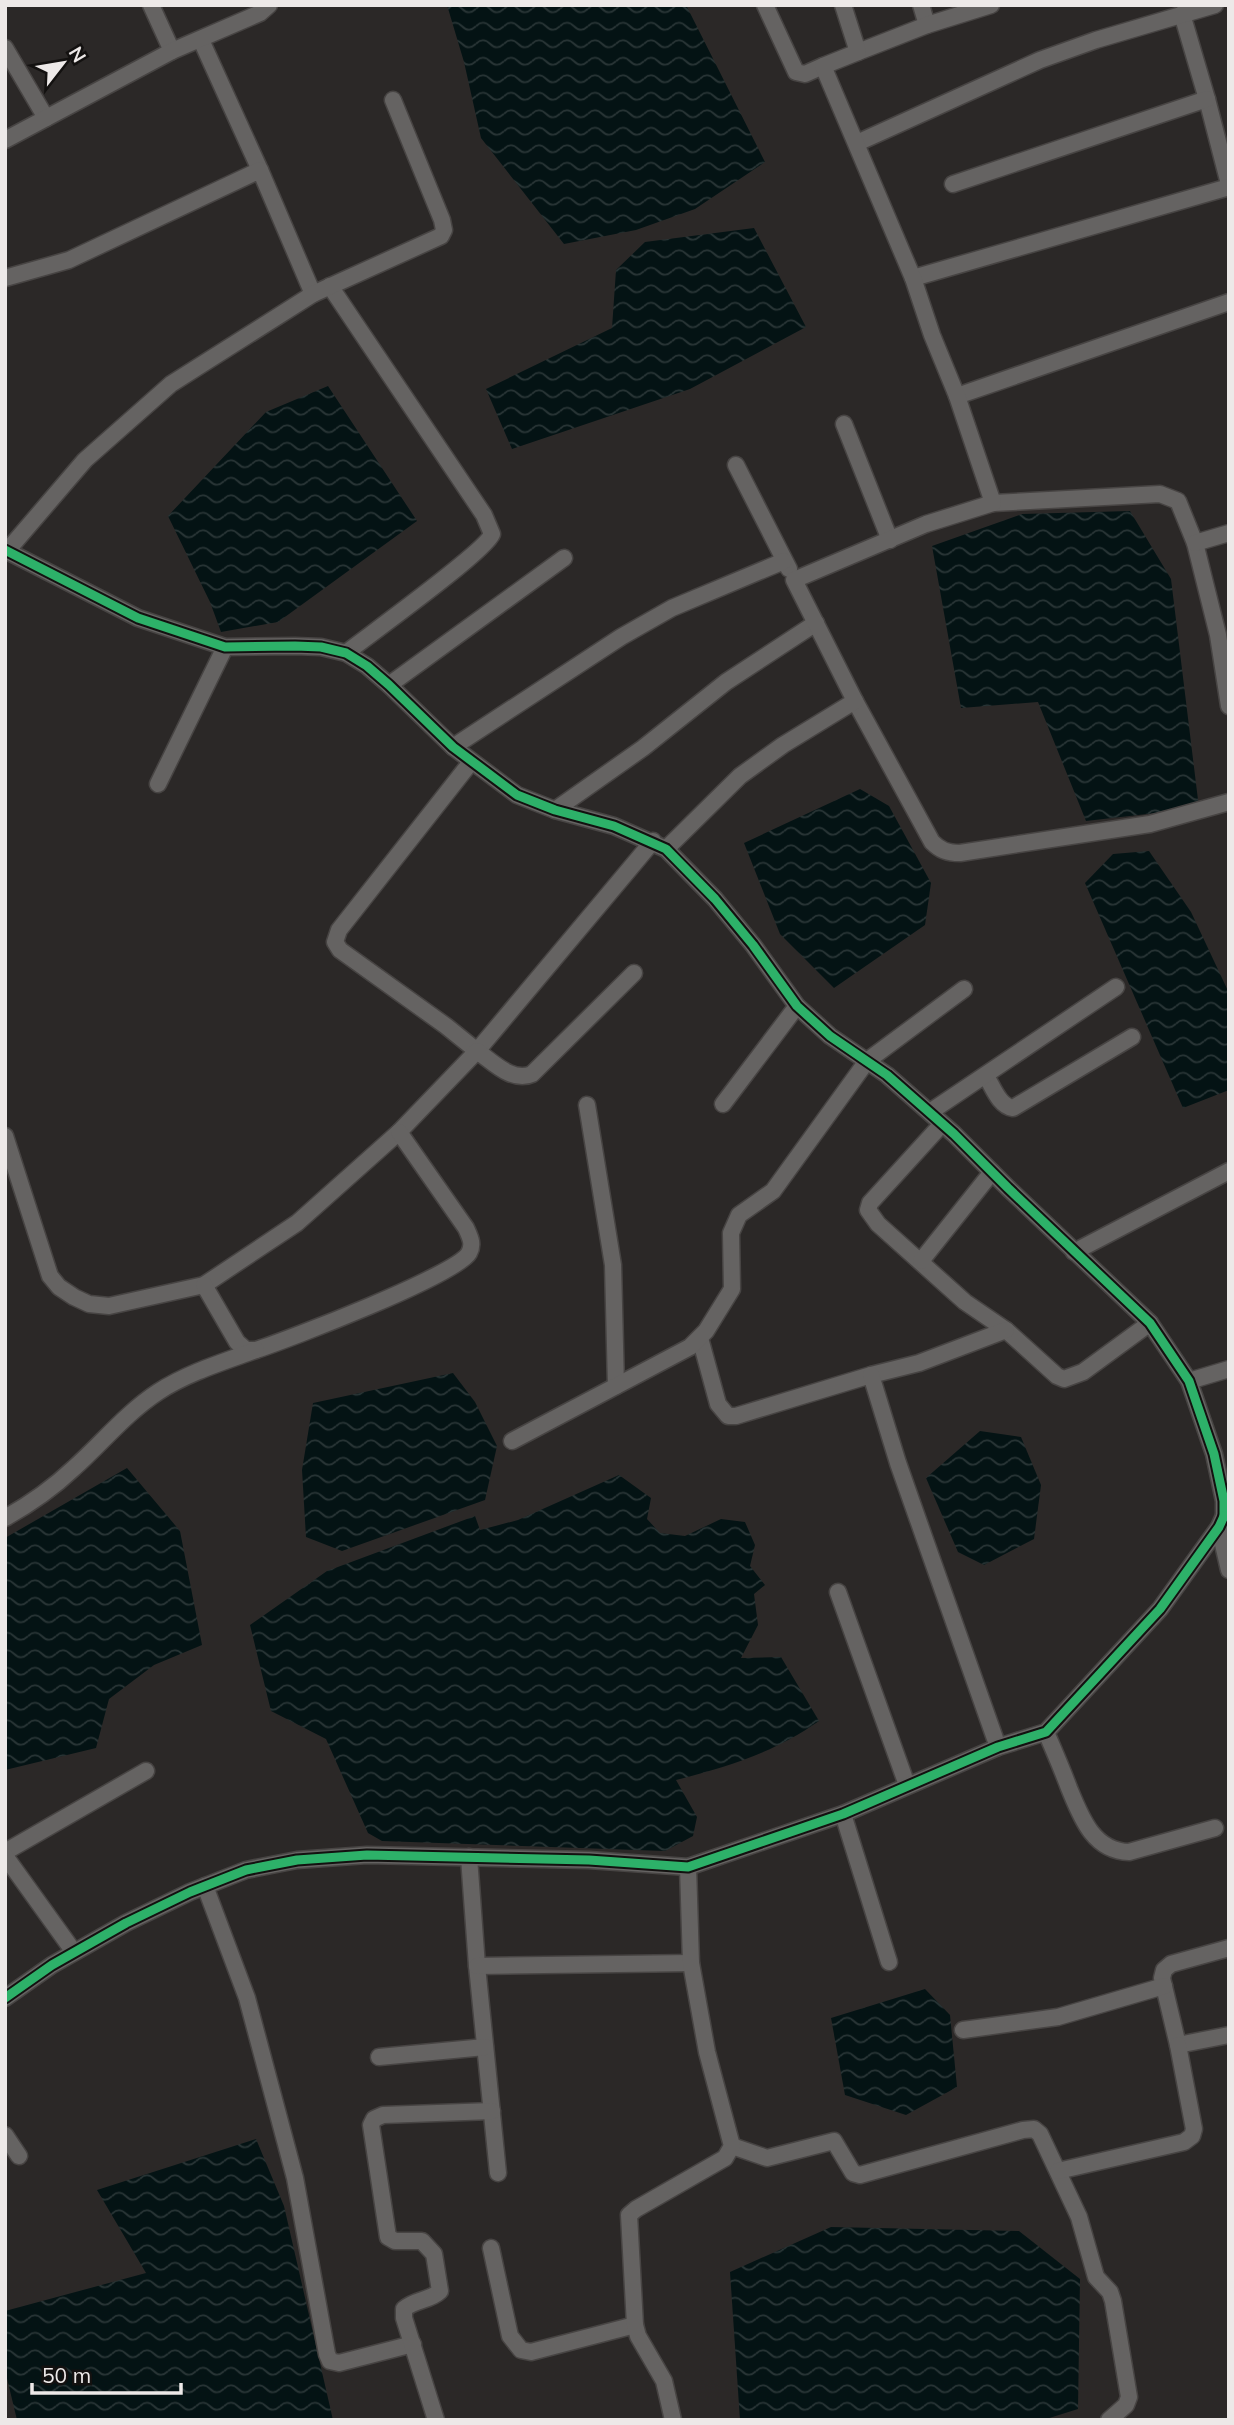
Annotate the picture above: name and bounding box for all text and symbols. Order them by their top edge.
north arrow [28,28,98,98]
text: N [64,42,92,67]
scale bar [32,2352,180,2396]
text: 50 m [42,2362,91,2388]

